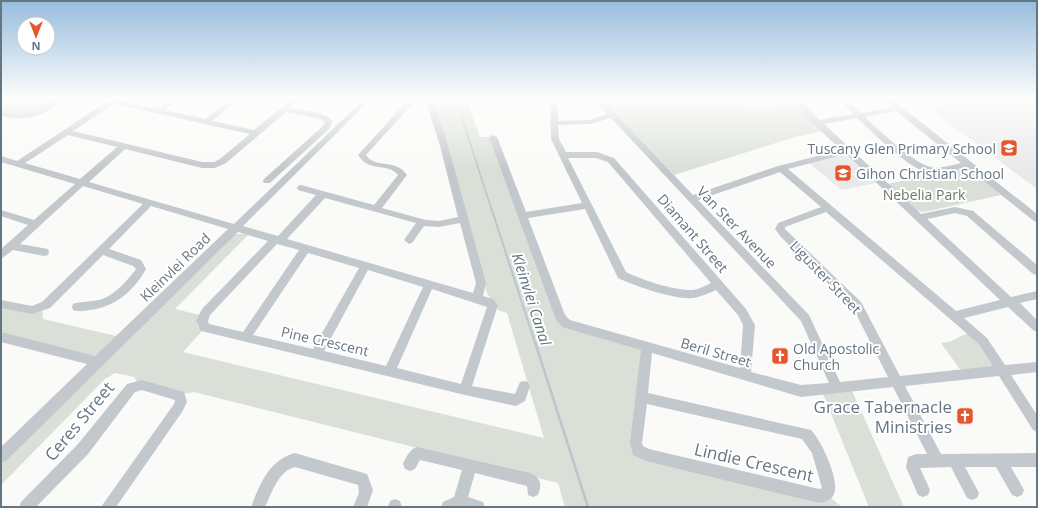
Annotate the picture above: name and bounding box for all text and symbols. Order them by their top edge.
north arrow [16,16,56,56]
text: N [32,39,40,54]
school or university icon: Tuscany Glen Primary School [999,138,1019,158]
place label: Tuscany Glen Primary School [807,139,996,158]
school or university icon: Gihon Christian School [833,163,853,183]
place label: Gihon Christian School [856,164,1004,183]
street label: Van Ster Avenue [693,182,781,272]
park label: Nebelia Park [883,185,966,204]
street label: Diamant Street [654,190,732,276]
street label: Kleinvlei Road [136,229,214,305]
street label: Liguster Street [786,236,866,318]
water label: Kleinvlei Canal [508,250,557,349]
street label: Pine Crescent [279,322,371,360]
street label: Beril Street [679,333,753,371]
place label: Old Apostolic Church [793,339,880,374]
church icon: Old Apostolic Church [770,346,790,366]
street label: Ceres Street [39,377,119,465]
place label: Grace Tabernacle Ministries [814,395,952,438]
church icon: Grace Tabernacle Ministries [955,406,975,426]
street label: Lindie Crescent [692,437,816,487]

